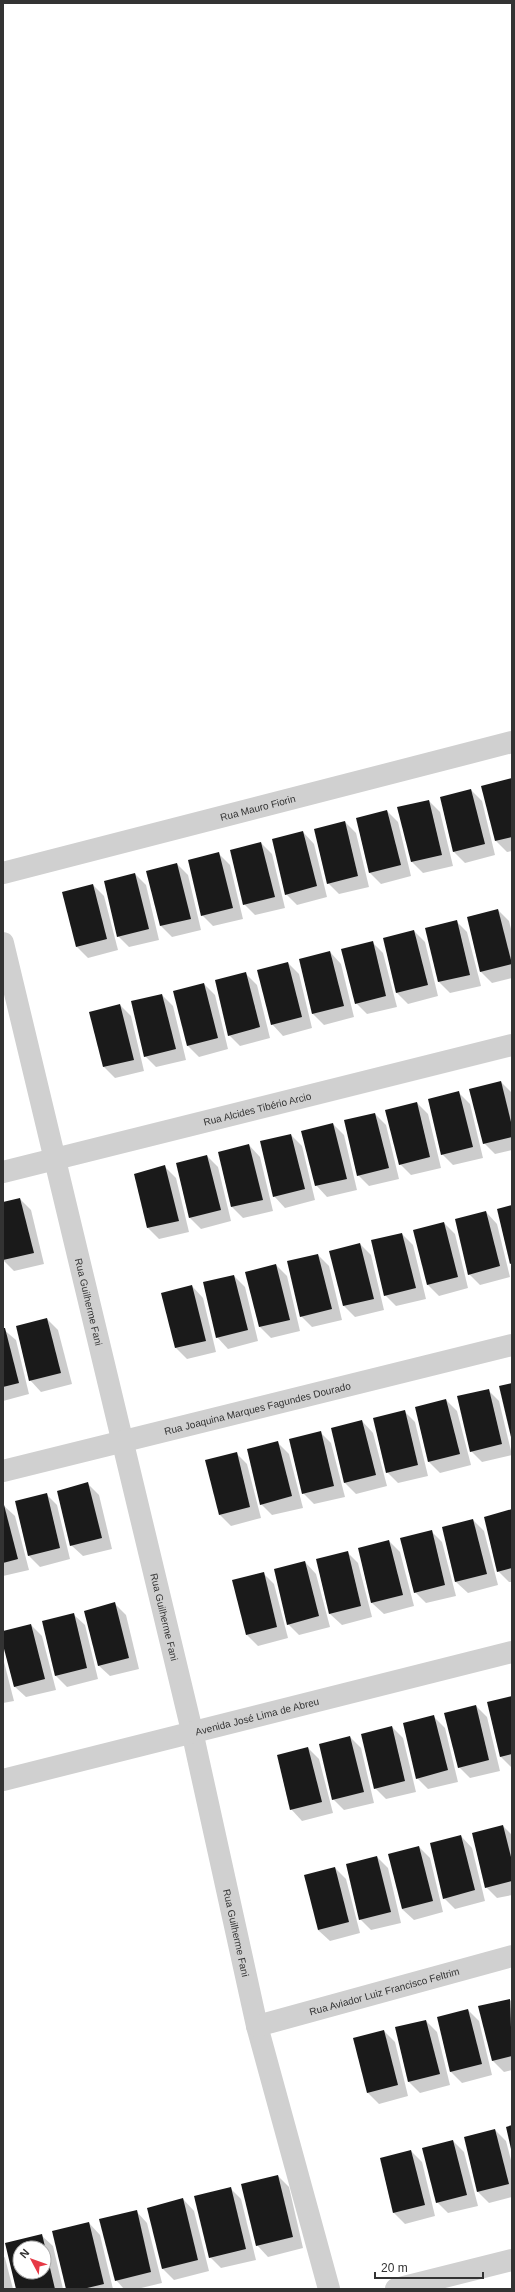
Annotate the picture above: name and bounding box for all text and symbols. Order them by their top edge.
street label: Rua Mauro Fiorin [219,792,297,822]
street label: Rua Alcides Tibério Arcio [202,1090,313,1127]
street label: Rua Guilherme Fani [73,1257,105,1347]
street label: Rua Joaquina Marques Fagundes Dourado [163,1380,352,1436]
street label: Rua Guilherme Fani [149,1572,180,1662]
street label: Avenida José Lima de Abreu [194,1695,320,1737]
street label: Rua Guilherme Fani [221,1888,251,1978]
street label: Rua Aviador Luiz Francisco Feltrim [308,1965,461,2017]
north arrow [12,2240,52,2280]
text: N [17,2246,32,2260]
scale bar [375,2254,483,2280]
text: 20 m [381,2261,408,2275]

